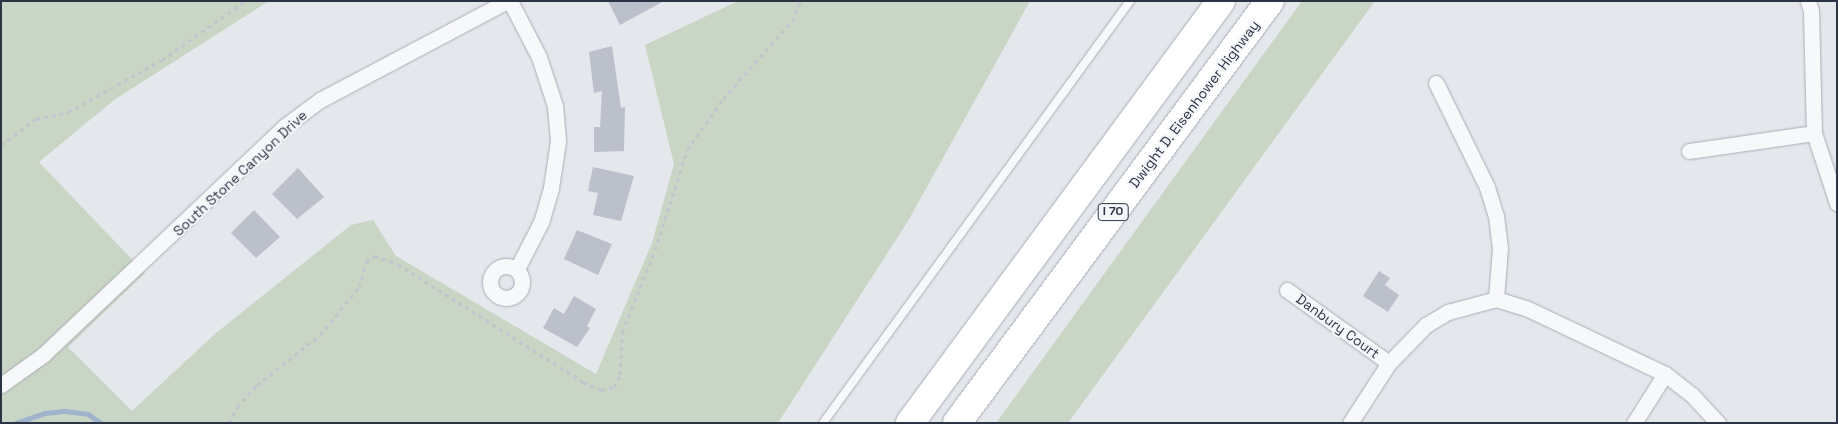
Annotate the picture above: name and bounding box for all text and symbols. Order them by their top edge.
street label: Dwight D. Eisenhower Highway [1125,17,1263,191]
street label: South Stone Canyon Drive [170,107,310,239]
road number: I 70 [1097,202,1129,222]
street label: Danbury Court [1293,290,1383,362]

